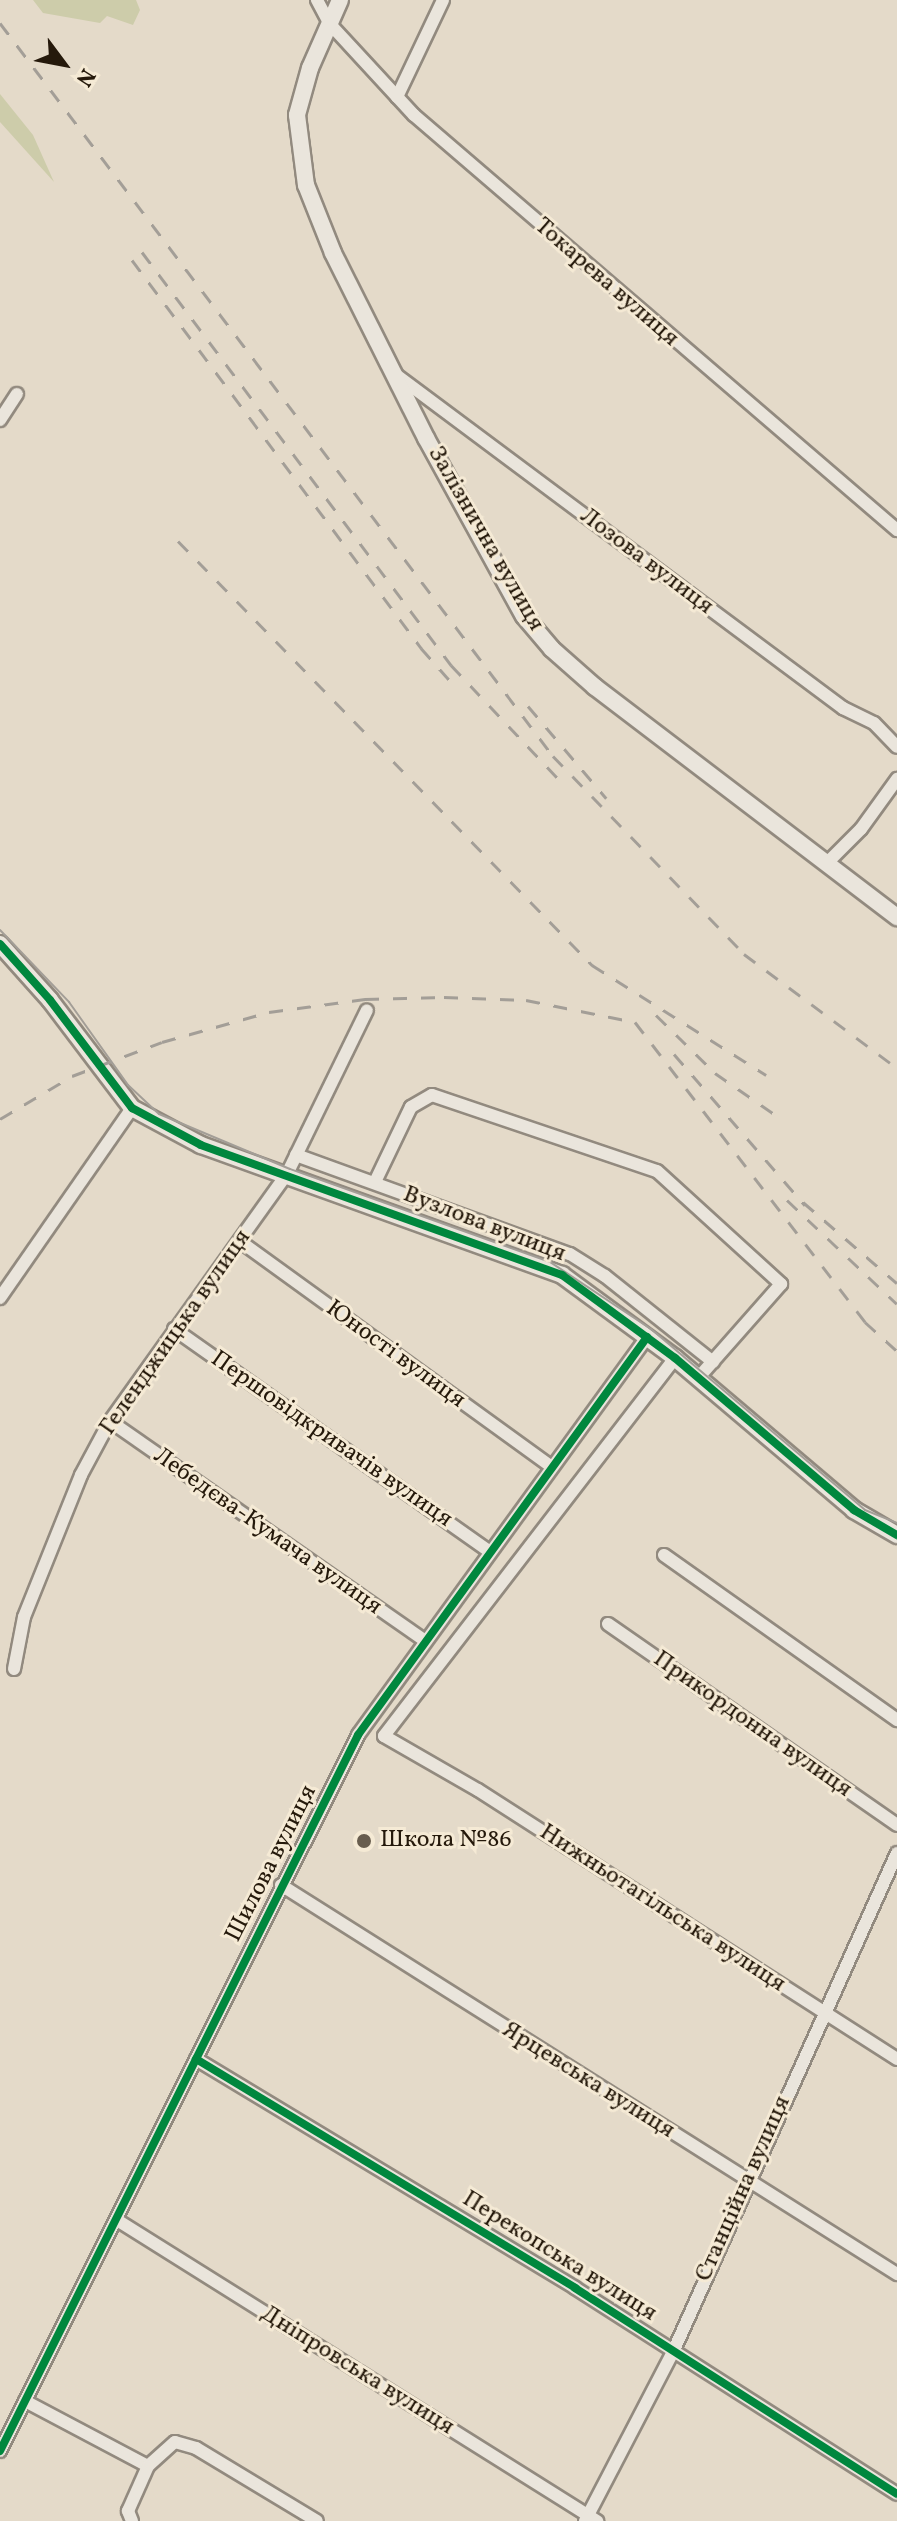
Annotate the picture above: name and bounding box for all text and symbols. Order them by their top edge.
north arrow [24,24,104,104]
text: N [67,62,102,92]
street label: Токарева вулиця [528,213,684,353]
street label: Залізнична вулиця [420,442,550,636]
street label: Лозова вулиця [574,502,718,622]
street label: Вузлова вулиця [399,1181,569,1269]
street label: Геленджицька вулиця [94,1225,258,1441]
street label: Юності вулиця [320,1295,470,1415]
street label: Першовідкривачів вулиця [205,1345,457,1535]
street label: Лебедєва-Кумача вулиця [147,1442,387,1622]
street label: Прикордонна вулиця [647,1646,857,1804]
street label: Шилова вулиця [220,1781,324,1947]
street label: Нижньотагільська вулиця [534,1819,790,1999]
place label: Школа №86 [380,1827,512,1855]
marker: Школа №86 [355,1832,373,1850]
street label: Ярцевська вулиця [496,2016,680,2146]
street label: Станційна вулиця [690,2092,798,2286]
street label: Перекопська вулиця [456,2185,662,2329]
street label: Дніпровська вулиця [255,2300,459,2442]

